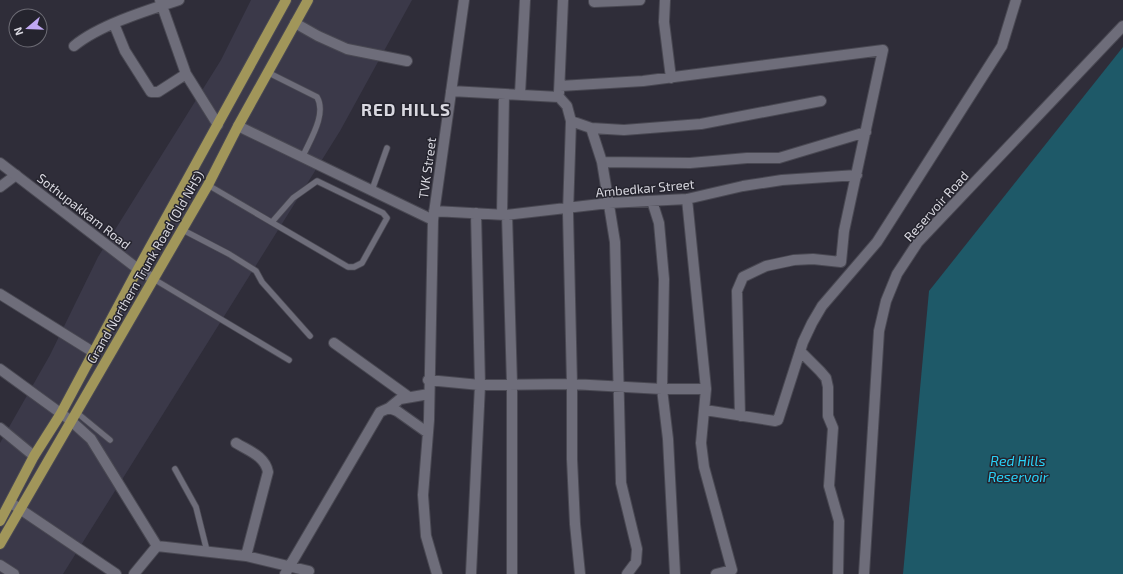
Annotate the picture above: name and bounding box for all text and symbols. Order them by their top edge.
north arrow [8,8,48,48]
text: N [11,25,26,37]
district label: RED HILLS [361,99,451,119]
street label: TVK Street [415,136,439,200]
street label: Grand Northern Trunk Road (Old NH5) [83,168,207,366]
street label: Reservoir Road [900,168,972,244]
street label: Sothupakkam Road [34,170,134,252]
street label: Ambedkar Street [595,176,695,200]
water label: Red Hills Reservoir [988,452,1049,485]

